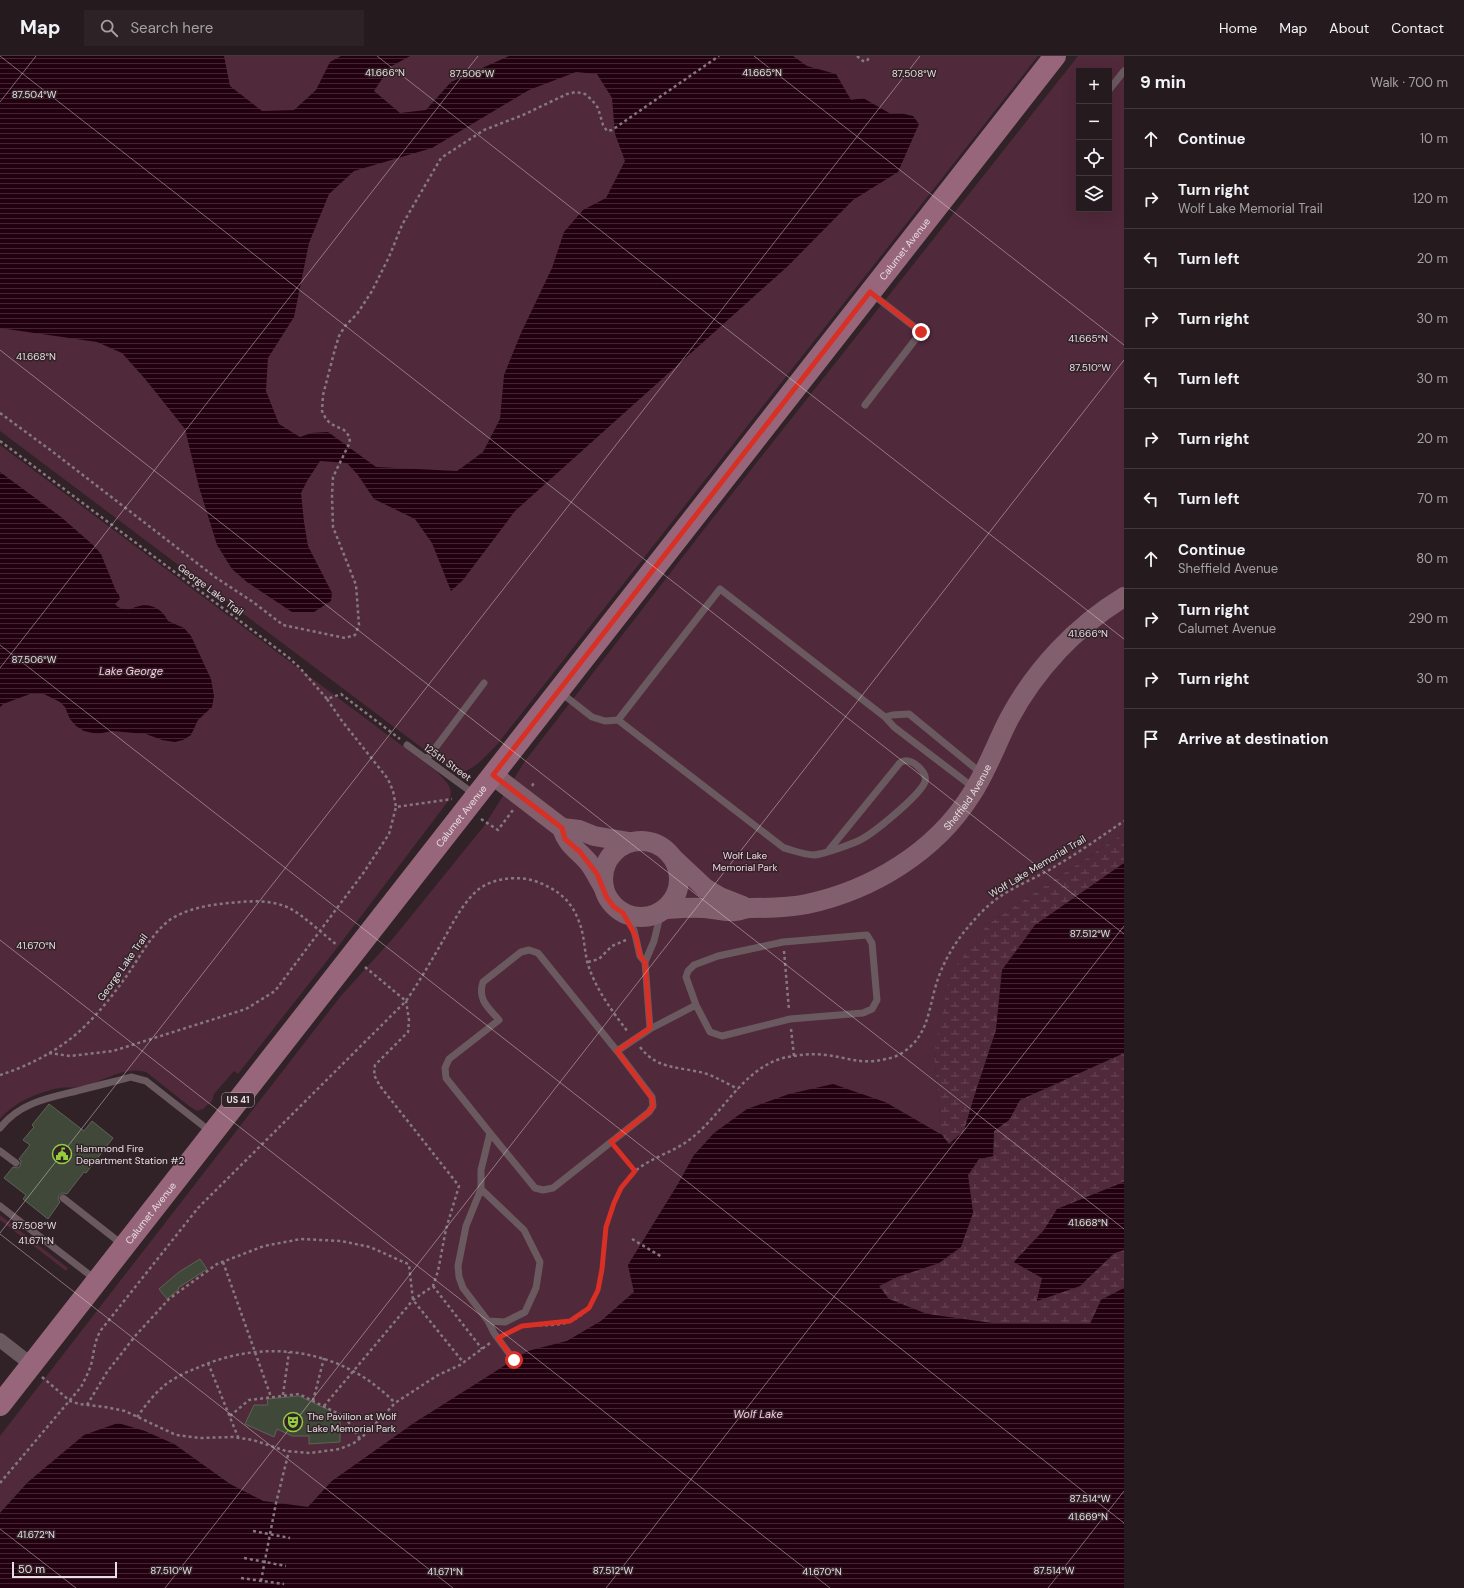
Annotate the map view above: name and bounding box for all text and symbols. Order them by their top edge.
search box [84,10,364,46]
text: Map [20,15,60,40]
icon: search [98,17,120,39]
text: Search here [130,18,213,38]
text: Home [1219,19,1257,37]
text: Map [1279,19,1307,37]
text: About [1329,19,1369,37]
text: Contact [1391,19,1444,37]
text: 41.666°N [365,66,405,79]
text: 41.665°N [742,66,782,79]
text: 87.506°W [450,67,495,80]
text: 87.508°W [892,67,937,80]
map controls [1076,68,1112,212]
button: + [1076,68,1112,104]
text: 9 min [1140,71,1186,93]
text: Walk · 700 m [1370,74,1448,91]
text: 87.504°W [12,88,57,101]
button: − [1076,104,1112,140]
icon: ahead [1140,128,1162,150]
text: Continue [1178,129,1246,149]
text: 10 m [1420,130,1448,147]
button: locate [1076,140,1112,176]
button: layers [1076,176,1112,212]
text: Turn right [1178,180,1249,200]
icon: right [1140,188,1162,210]
text: 120 m [1413,190,1448,207]
text: Wolf Lake Memorial Trail [1178,200,1323,217]
street label: Calumet Avenue [876,215,933,283]
icon: left [1140,248,1162,270]
text: Turn left [1178,249,1239,269]
text: 20 m [1417,250,1448,267]
icon: right [1140,308,1162,330]
text: Turn right [1178,309,1249,329]
text: 30 m [1416,310,1448,327]
route end [912,323,930,341]
text: 41.665°N [1068,332,1108,345]
text: 41.668°N [16,350,56,363]
text: 87.510°W [1069,361,1111,374]
icon: left [1140,368,1162,390]
text: Turn left [1178,369,1239,389]
text: 30 m [1416,370,1448,387]
icon: right [1140,428,1162,450]
text: Turn right [1178,429,1249,449]
text: 20 m [1417,430,1448,447]
icon: left [1140,488,1162,510]
text: Turn left [1178,489,1239,509]
text: 70 m [1417,490,1448,507]
text: Continue [1178,540,1246,560]
icon: ahead [1140,548,1162,570]
text: 80 m [1416,550,1448,567]
street label: George Lake Trail [175,560,246,618]
text: Sheffield Avenue [1178,560,1278,577]
text: Turn right [1178,600,1249,620]
icon: right [1140,608,1162,630]
text: 290 m [1409,610,1448,627]
text: Calumet Avenue [1178,620,1276,637]
text: 41.666°N [1068,627,1108,640]
text: 87.506°W [12,653,57,666]
water label: Lake George [99,664,163,678]
icon: right [1140,668,1162,690]
text: Turn right [1178,669,1249,689]
text: 30 m [1416,670,1448,687]
icon: arrive [1140,728,1162,750]
text: Arrive at destination [1178,729,1329,749]
street label: 125th Street [421,741,474,784]
street label: Sheffield Avenue [941,762,994,833]
street label: Calumet Avenue [433,782,490,850]
street label: Wolf Lake Memorial Trail [986,832,1088,901]
park label: Wolf Lake Memorial Park [712,849,778,874]
text: 87.512°W [1070,927,1111,940]
street label: George Lake Trail [94,931,150,1003]
text: 41.670°N [16,939,56,952]
road number: US 41 [222,1093,254,1107]
place label: Hammond Fire Department Station #2 [76,1142,184,1167]
public building icon: Hammond Fire Department Station #2 [51,1143,73,1165]
street label: Calumet Avenue [122,1179,179,1247]
text: 41.668°N [1068,1216,1108,1229]
text: 87.508°W [12,1219,57,1232]
text: 41.671°N [18,1234,54,1247]
route start [505,1351,523,1369]
water label: Wolf Lake [733,1407,783,1421]
place label: The Pavilion at Wolf Lake Memorial Park [307,1410,397,1435]
theatre icon: The Pavilion at Wolf Lake Memorial Park [282,1411,304,1433]
text: 87.514°W [1070,1492,1111,1505]
text: 41.669°N [1068,1510,1108,1523]
text: 41.672°N [17,1528,55,1541]
scale bar [12,1560,117,1579]
text: 50 m [18,1562,45,1576]
text: 87.510°W [150,1564,192,1577]
text: 87.512°W [593,1564,634,1577]
text: 87.514°W [1034,1564,1075,1577]
text: 41.671°N [427,1565,463,1578]
text: 41.670°N [802,1565,842,1578]

